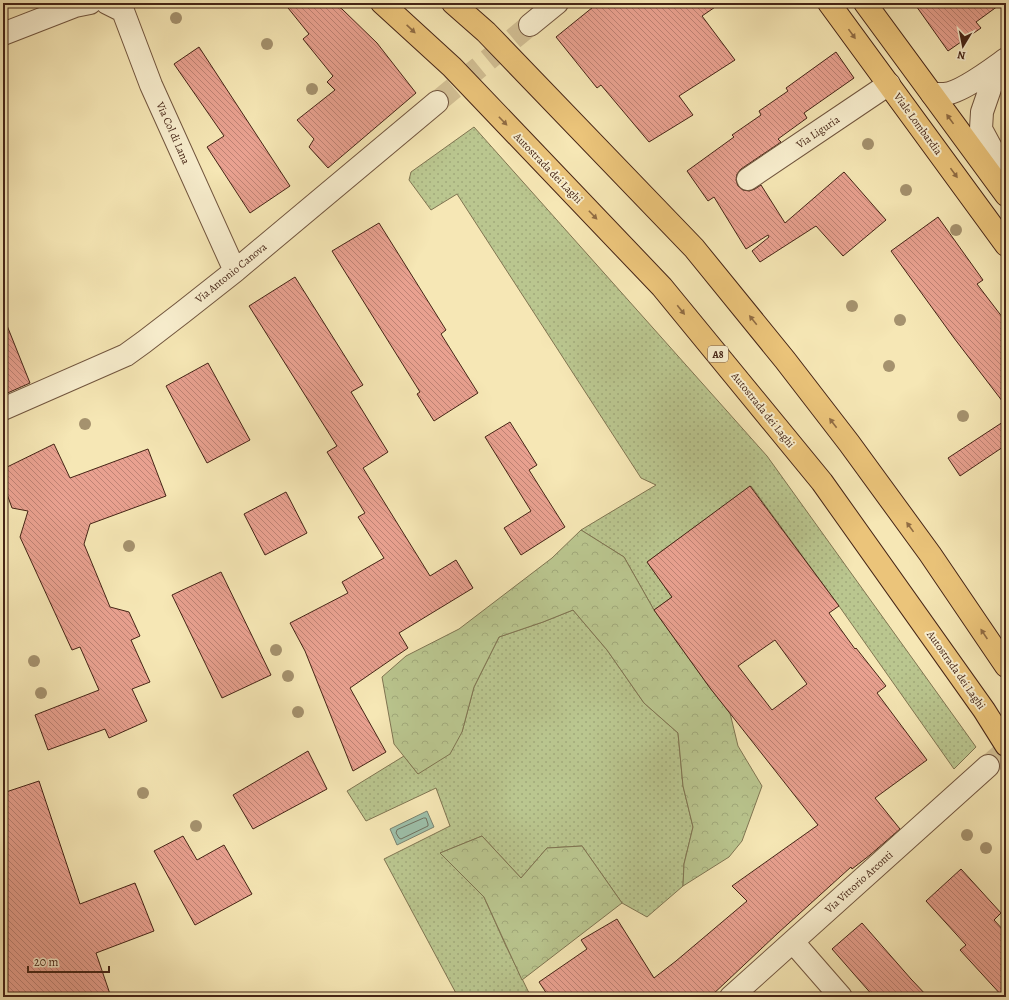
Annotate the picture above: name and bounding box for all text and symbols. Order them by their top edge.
one-way arrow [406,25,416,34]
north arrow [943,26,983,66]
one-way arrow [848,29,856,40]
text: N [956,47,967,63]
street label: Viale Lombardia [890,89,946,159]
street label: Via Col di Lana [152,99,194,167]
street label: Via Liguria [793,112,843,153]
one-way arrow [946,113,954,124]
one-way arrow [498,116,508,126]
street label: Autostrada dei Laghi [510,129,586,207]
one-way arrow [950,168,958,179]
one-way arrow [588,210,598,220]
street label: Via Antonio Canova [191,239,271,307]
one-way arrow [677,305,686,315]
one-way arrow [748,315,757,326]
road number: A8 [708,346,728,362]
street label: Autostrada dei Laghi [727,368,798,451]
one-way arrow [829,417,837,428]
one-way arrow [906,522,914,533]
street label: Autostrada dei Laghi [923,627,989,712]
one-way arrow [980,629,988,639]
street label: Via Vittorio Arconti [821,847,896,917]
scale bar [28,948,109,974]
text: 20 m [34,954,58,970]

